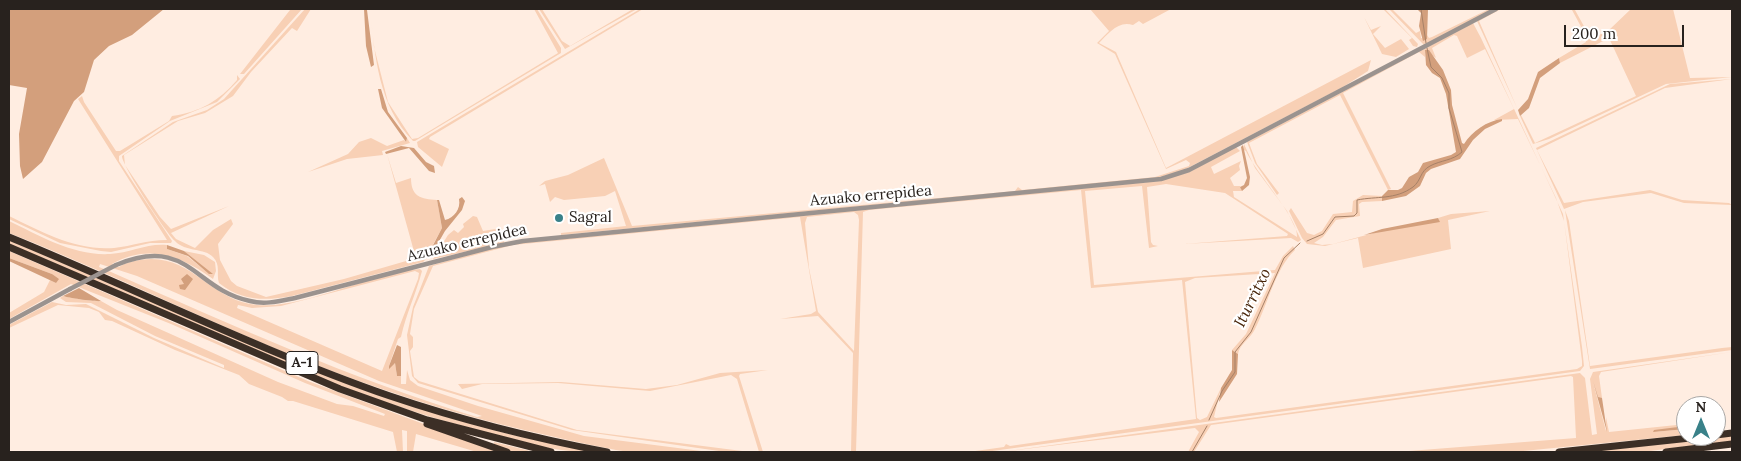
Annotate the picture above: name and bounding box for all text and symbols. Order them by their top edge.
scale bar [1566,15,1686,47]
text: 200 m [1572,24,1616,43]
street label: Azuako errepidea [809,182,933,210]
place label: Sagral [569,209,612,227]
marker: Sagral [553,212,565,224]
street label: Azuako errepidea [406,221,528,265]
water label: Iturritxo [1231,266,1275,330]
road number: A-1 [286,352,318,374]
north arrow [1676,396,1726,446]
text: N [1696,398,1706,416]

